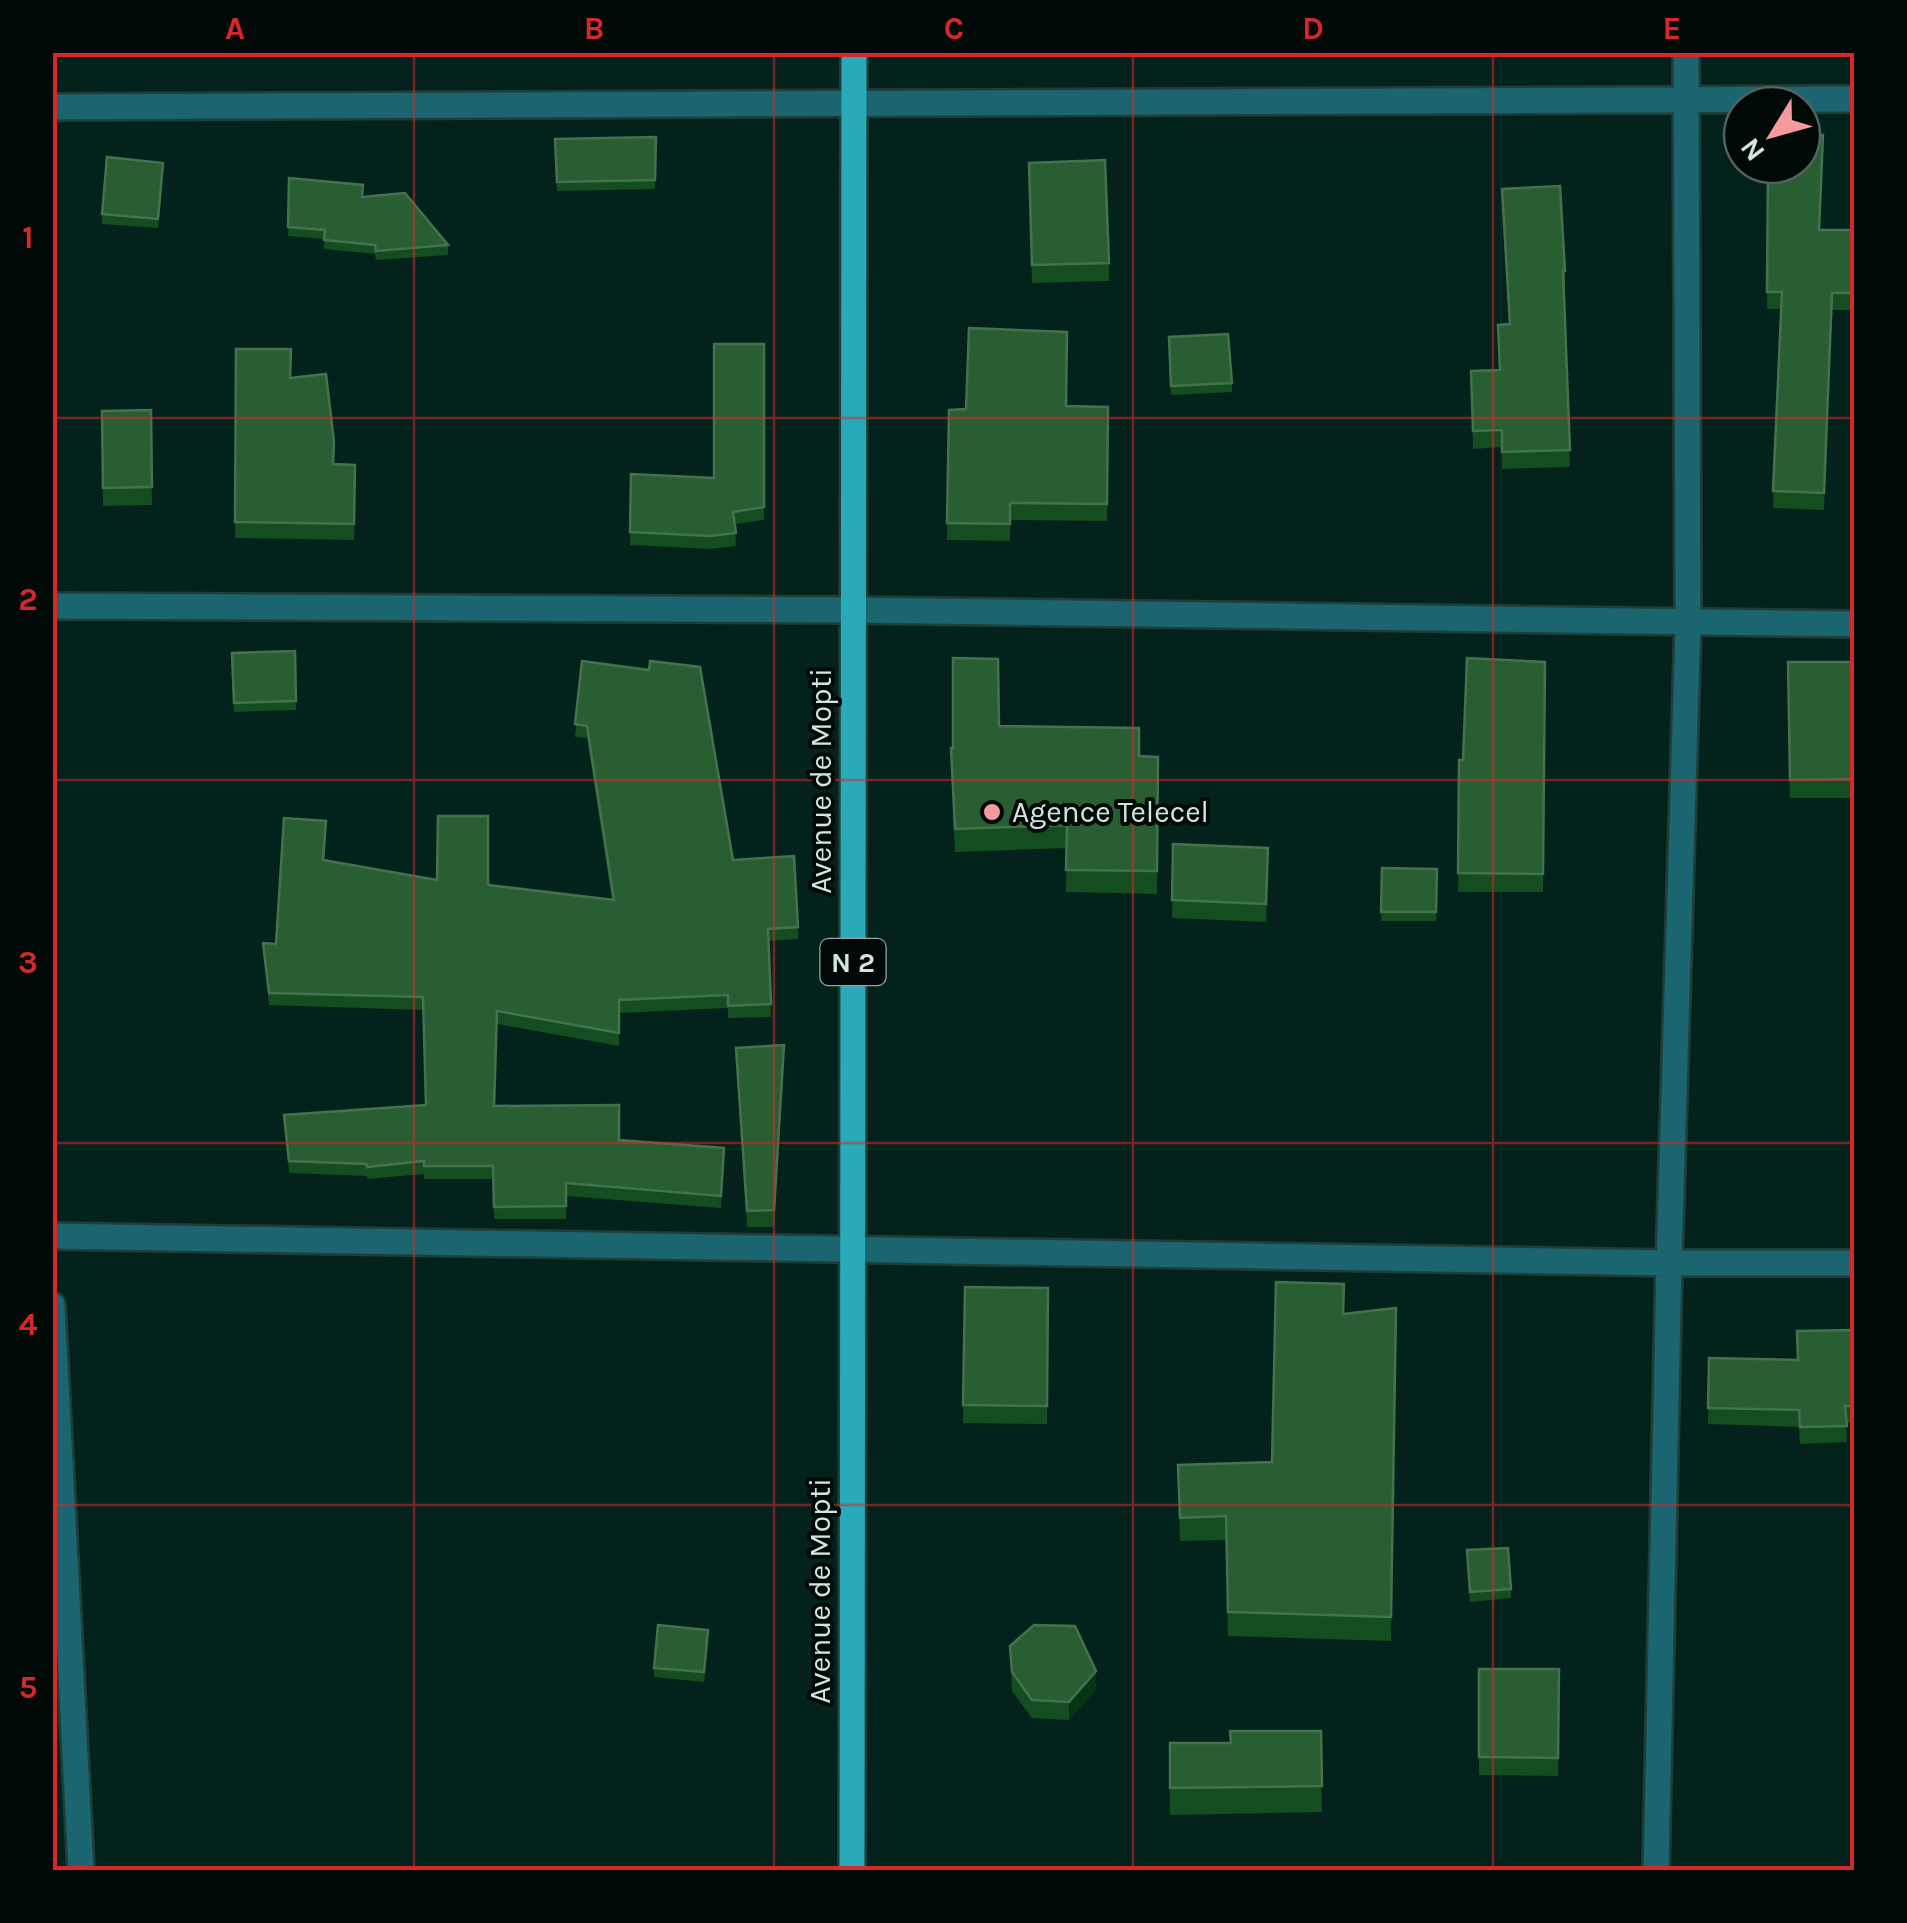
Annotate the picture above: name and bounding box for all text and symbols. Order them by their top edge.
text: A [225,10,245,47]
text: B [584,10,604,47]
text: C [944,10,964,47]
text: D [1302,10,1324,47]
text: E [1663,10,1681,47]
north arrow [1722,85,1822,185]
text: N [1733,132,1772,168]
text: 1 [22,219,34,256]
text: 2 [18,581,38,618]
street label: Avenue de Mopti [803,668,839,894]
place label: Agence Telecel [1012,794,1209,830]
marker: Agence Telecel [981,801,1003,823]
road number: N 2 [820,939,886,985]
text: 3 [18,944,38,981]
text: 4 [18,1306,38,1343]
street label: Avenue de Mopti [802,1478,838,1704]
text: 5 [19,1669,37,1706]

